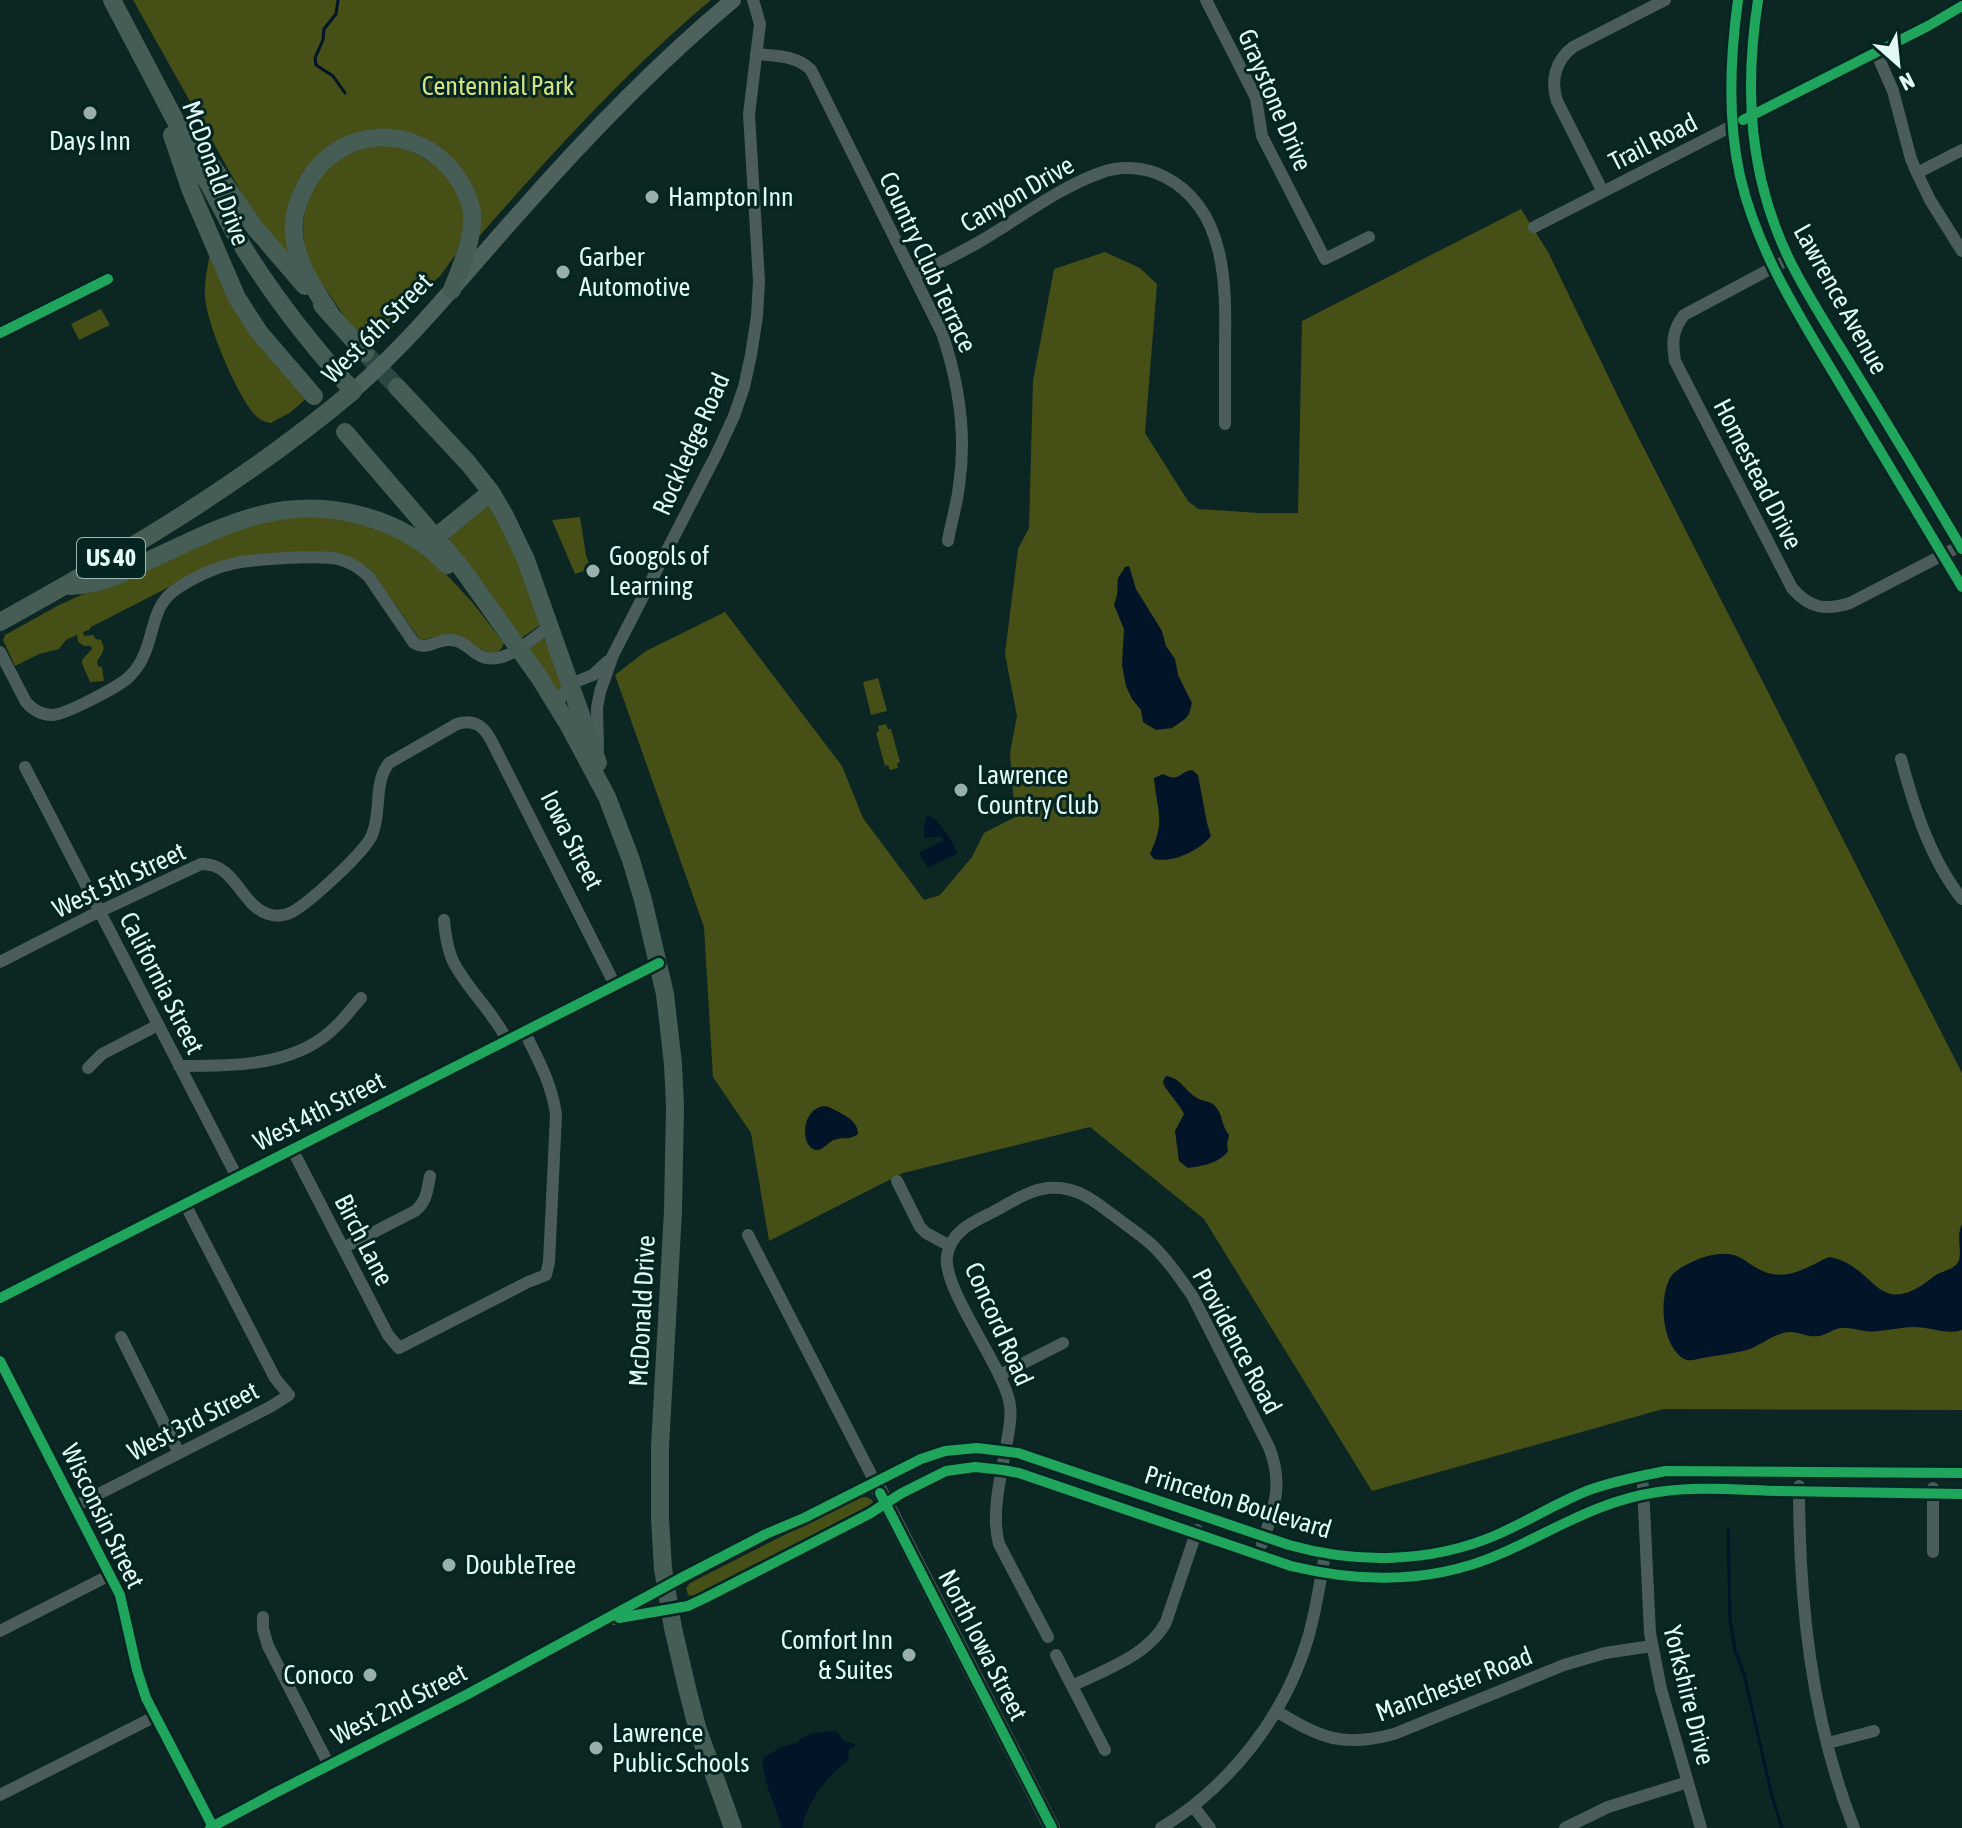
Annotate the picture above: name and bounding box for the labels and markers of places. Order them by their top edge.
marker: Days Inn [81,104,99,122]
place label: Days Inn [49,126,131,156]
place label: Hampton Inn [668,182,794,212]
marker: Hampton Inn [643,188,661,206]
place label: Garber Automotive [579,242,690,302]
marker: Garber Automotive [554,263,572,281]
place label: Googols of Learning [609,541,709,601]
marker: Googols of Learning [584,562,602,580]
place label: Lawrence Country Club [977,760,1099,820]
marker: Lawrence Country Club [952,781,970,799]
place label: DoubleTree [465,1550,576,1580]
marker: DoubleTree [440,1556,458,1574]
place label: Comfort Inn & Suites [781,1625,893,1685]
marker: Comfort Inn & Suites [900,1646,918,1664]
place label: Conoco [283,1660,354,1690]
marker: Conoco [361,1666,379,1684]
place label: Lawrence Public Schools [612,1718,749,1778]
marker: Lawrence Public Schools [587,1739,605,1757]

